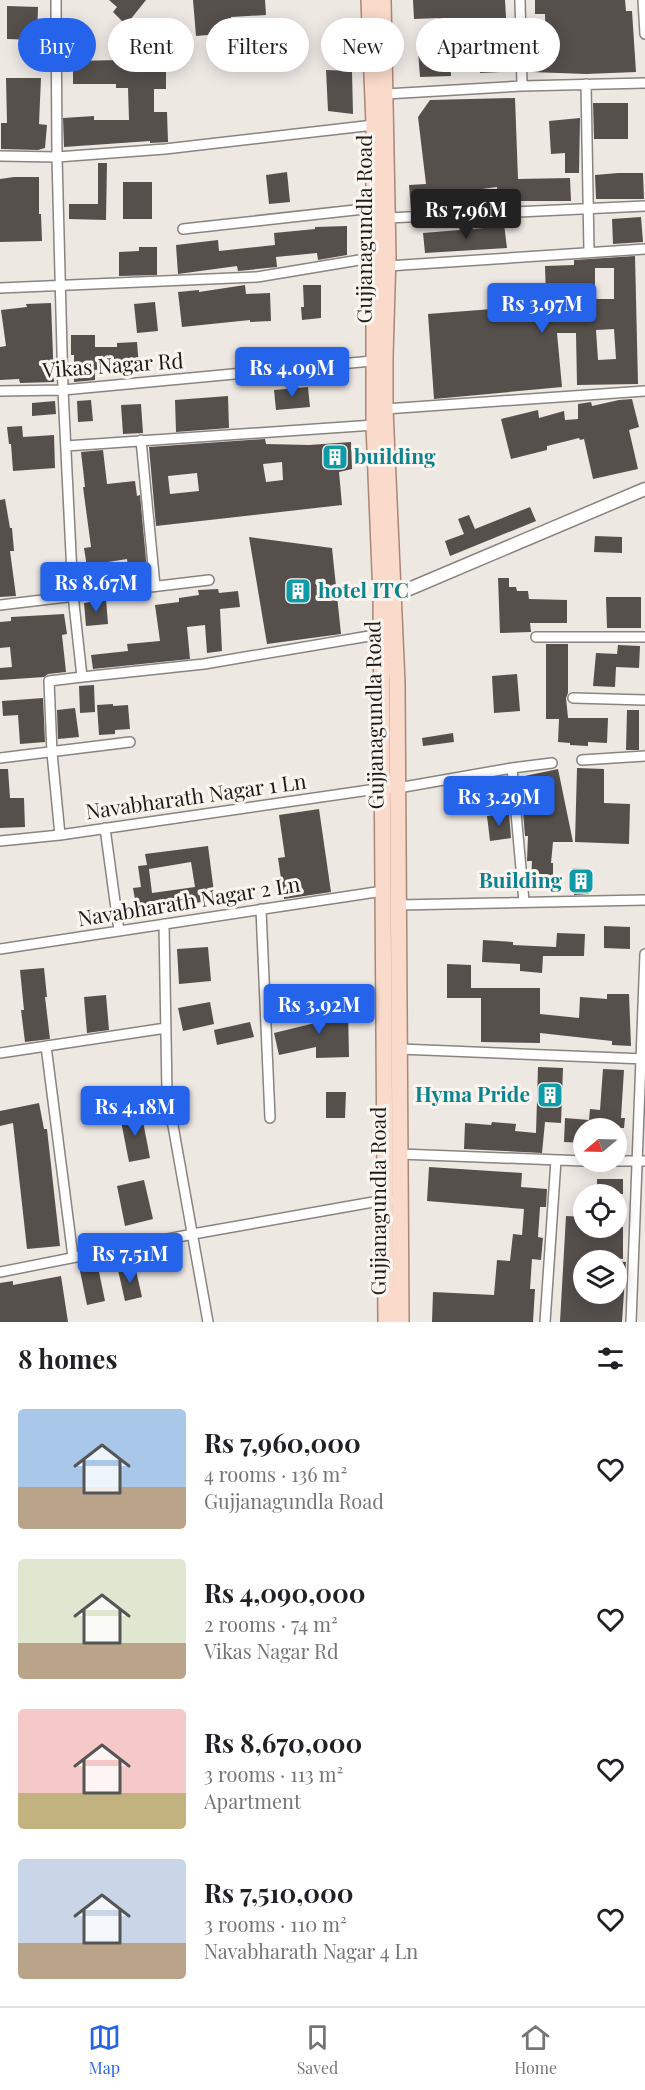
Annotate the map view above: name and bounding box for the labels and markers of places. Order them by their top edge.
pin: Rs 7.96M [404,189,528,240]
pin: Rs 3.97M [480,283,604,334]
pin: Rs 4.09M [230,347,354,398]
place label: building [354,441,436,469]
building icon: building [320,442,350,472]
pin: Rs 8.67M [34,562,158,613]
place label: hotel ITC [318,575,409,603]
building icon: hotel ITC [283,576,313,606]
pin: Rs 3.29M [437,776,561,827]
place label: Building [479,865,562,893]
building icon: Building [566,866,596,896]
pin: Rs 3.92M [257,984,381,1035]
place label: Hyma Pride [415,1079,530,1107]
building icon: Hyma Pride [535,1080,565,1110]
pin: Rs 4.18M [73,1086,197,1137]
pin: Rs 7.51M [68,1233,192,1284]

